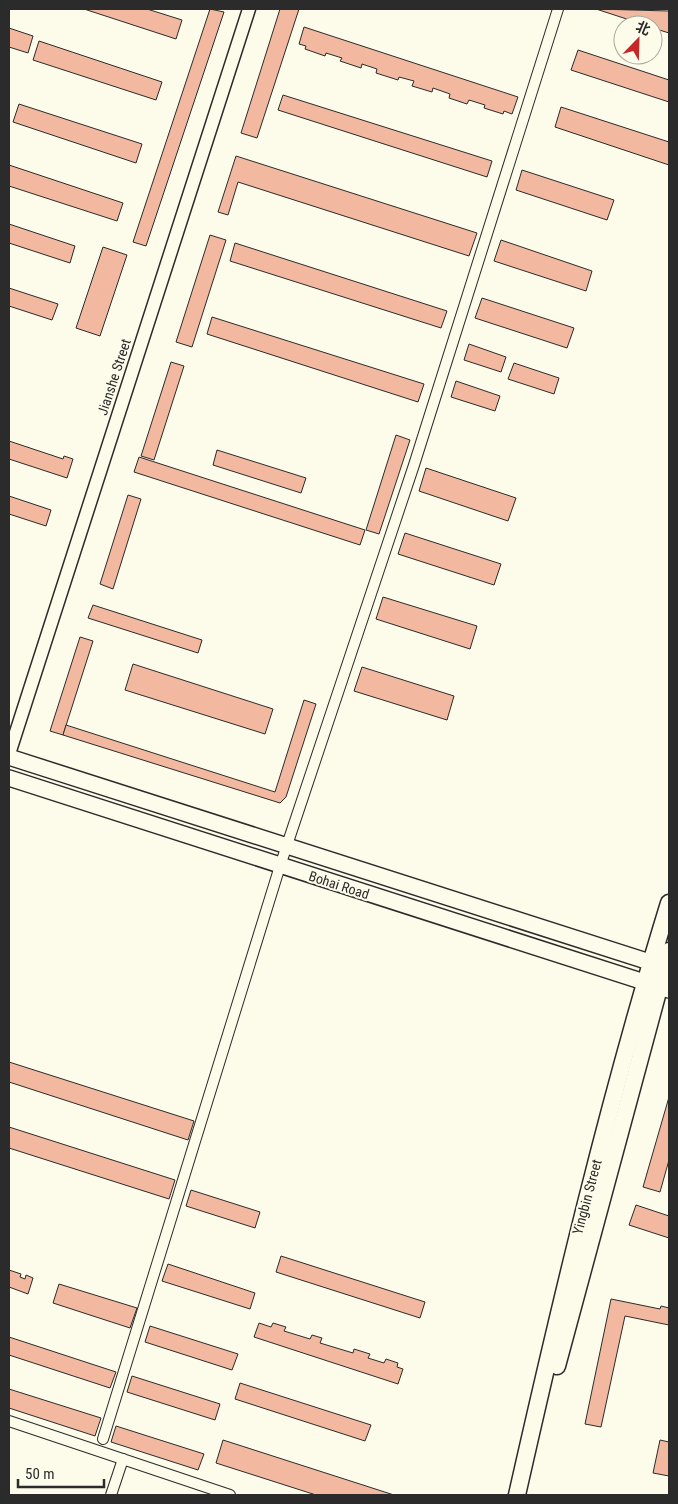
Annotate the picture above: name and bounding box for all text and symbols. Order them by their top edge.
north arrow [613,15,663,65]
text: 北 [634,18,653,38]
street label: Jianshe Street [94,337,134,417]
street label: Bohai Road [307,868,371,902]
street label: Yingbin Street [569,1158,605,1236]
scale bar [18,1456,104,1488]
text: 50 m [25,1465,55,1483]

